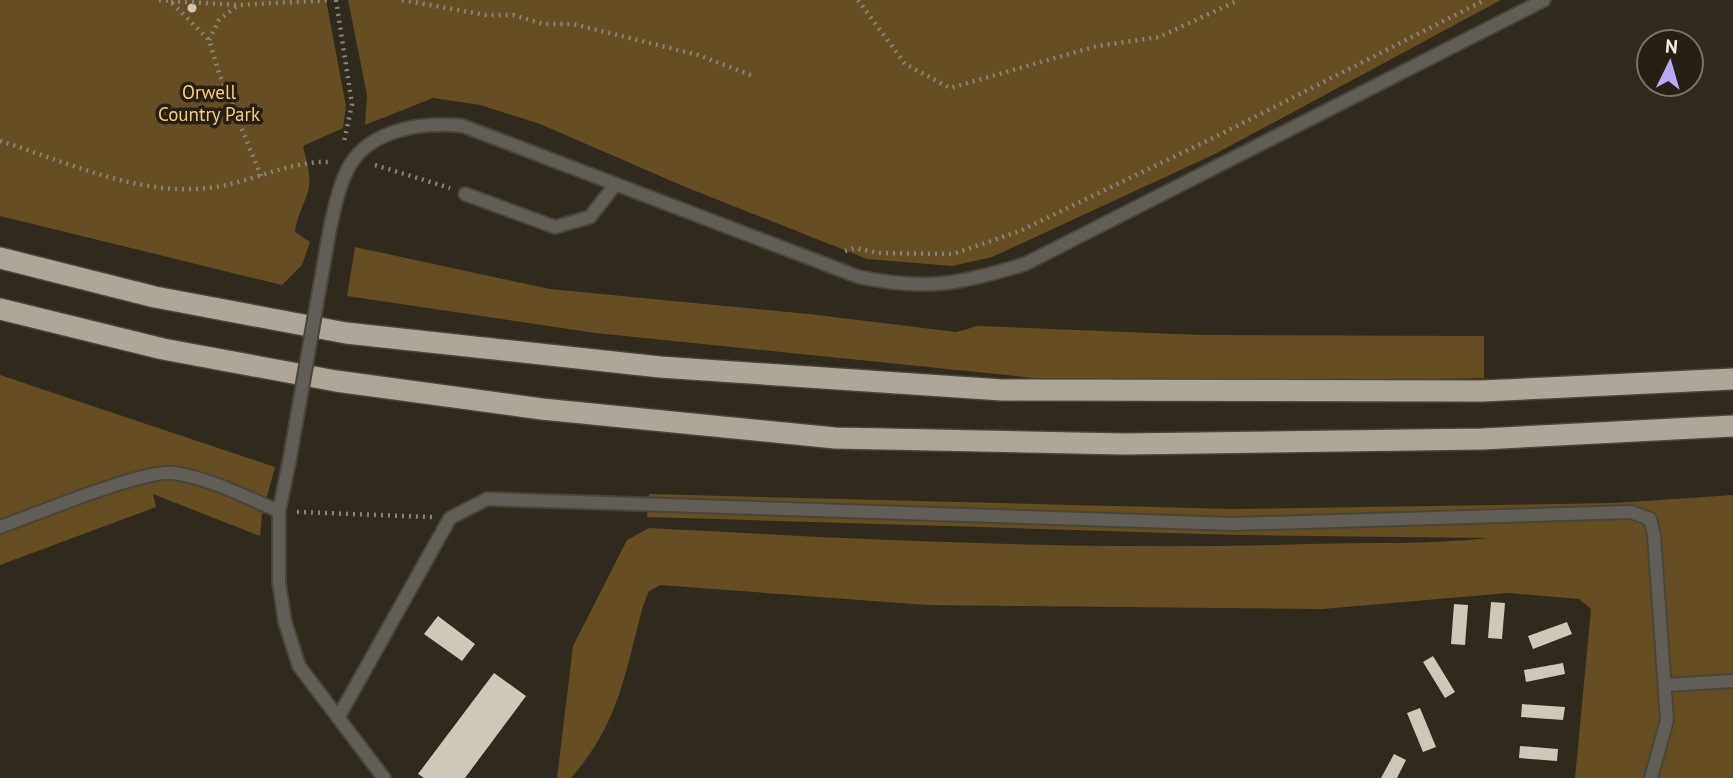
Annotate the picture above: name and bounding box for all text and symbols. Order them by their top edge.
north arrow [1635,28,1705,98]
text: N [1664,34,1679,59]
park label: Orwell Country Park [158,80,260,126]

